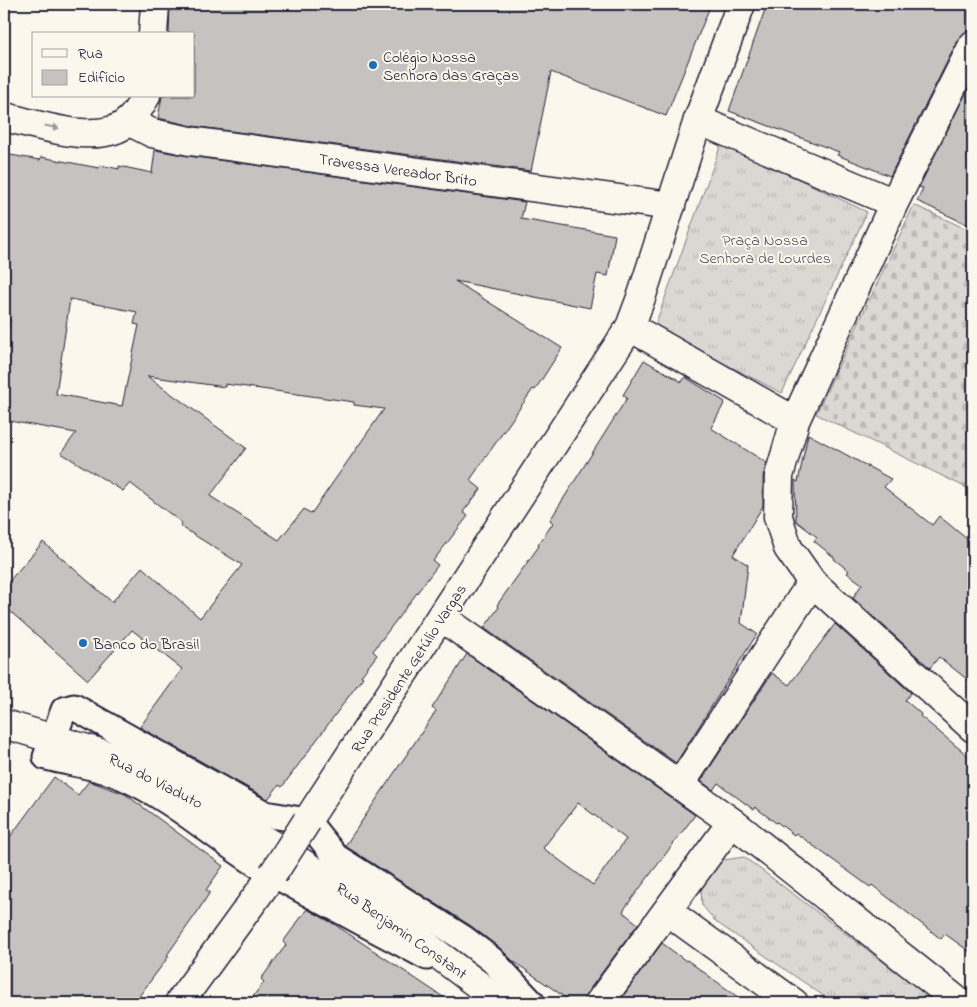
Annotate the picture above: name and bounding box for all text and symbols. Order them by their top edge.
legend [32,32,195,98]
text: Rua [78,43,103,65]
place label: Colégio Nossa Senhora das Graças [383,46,519,88]
marker: Colégio Nossa Senhora das Graças [367,59,379,71]
text: Edifício [78,67,125,89]
one-way arrow [44,123,59,131]
street label: Travessa Vereador Brito [317,148,478,194]
park label: Praça Nossa Senhora de Lourdes [699,229,831,271]
street label: Rua Presidente Getúlio Vargas [346,580,473,758]
place label: Banco do Brasil [92,633,199,657]
marker: Banco do Brasil [77,637,89,649]
street label: Rua do Viaduto [104,748,207,816]
street label: Rua Benjamin Constant [330,877,472,987]

